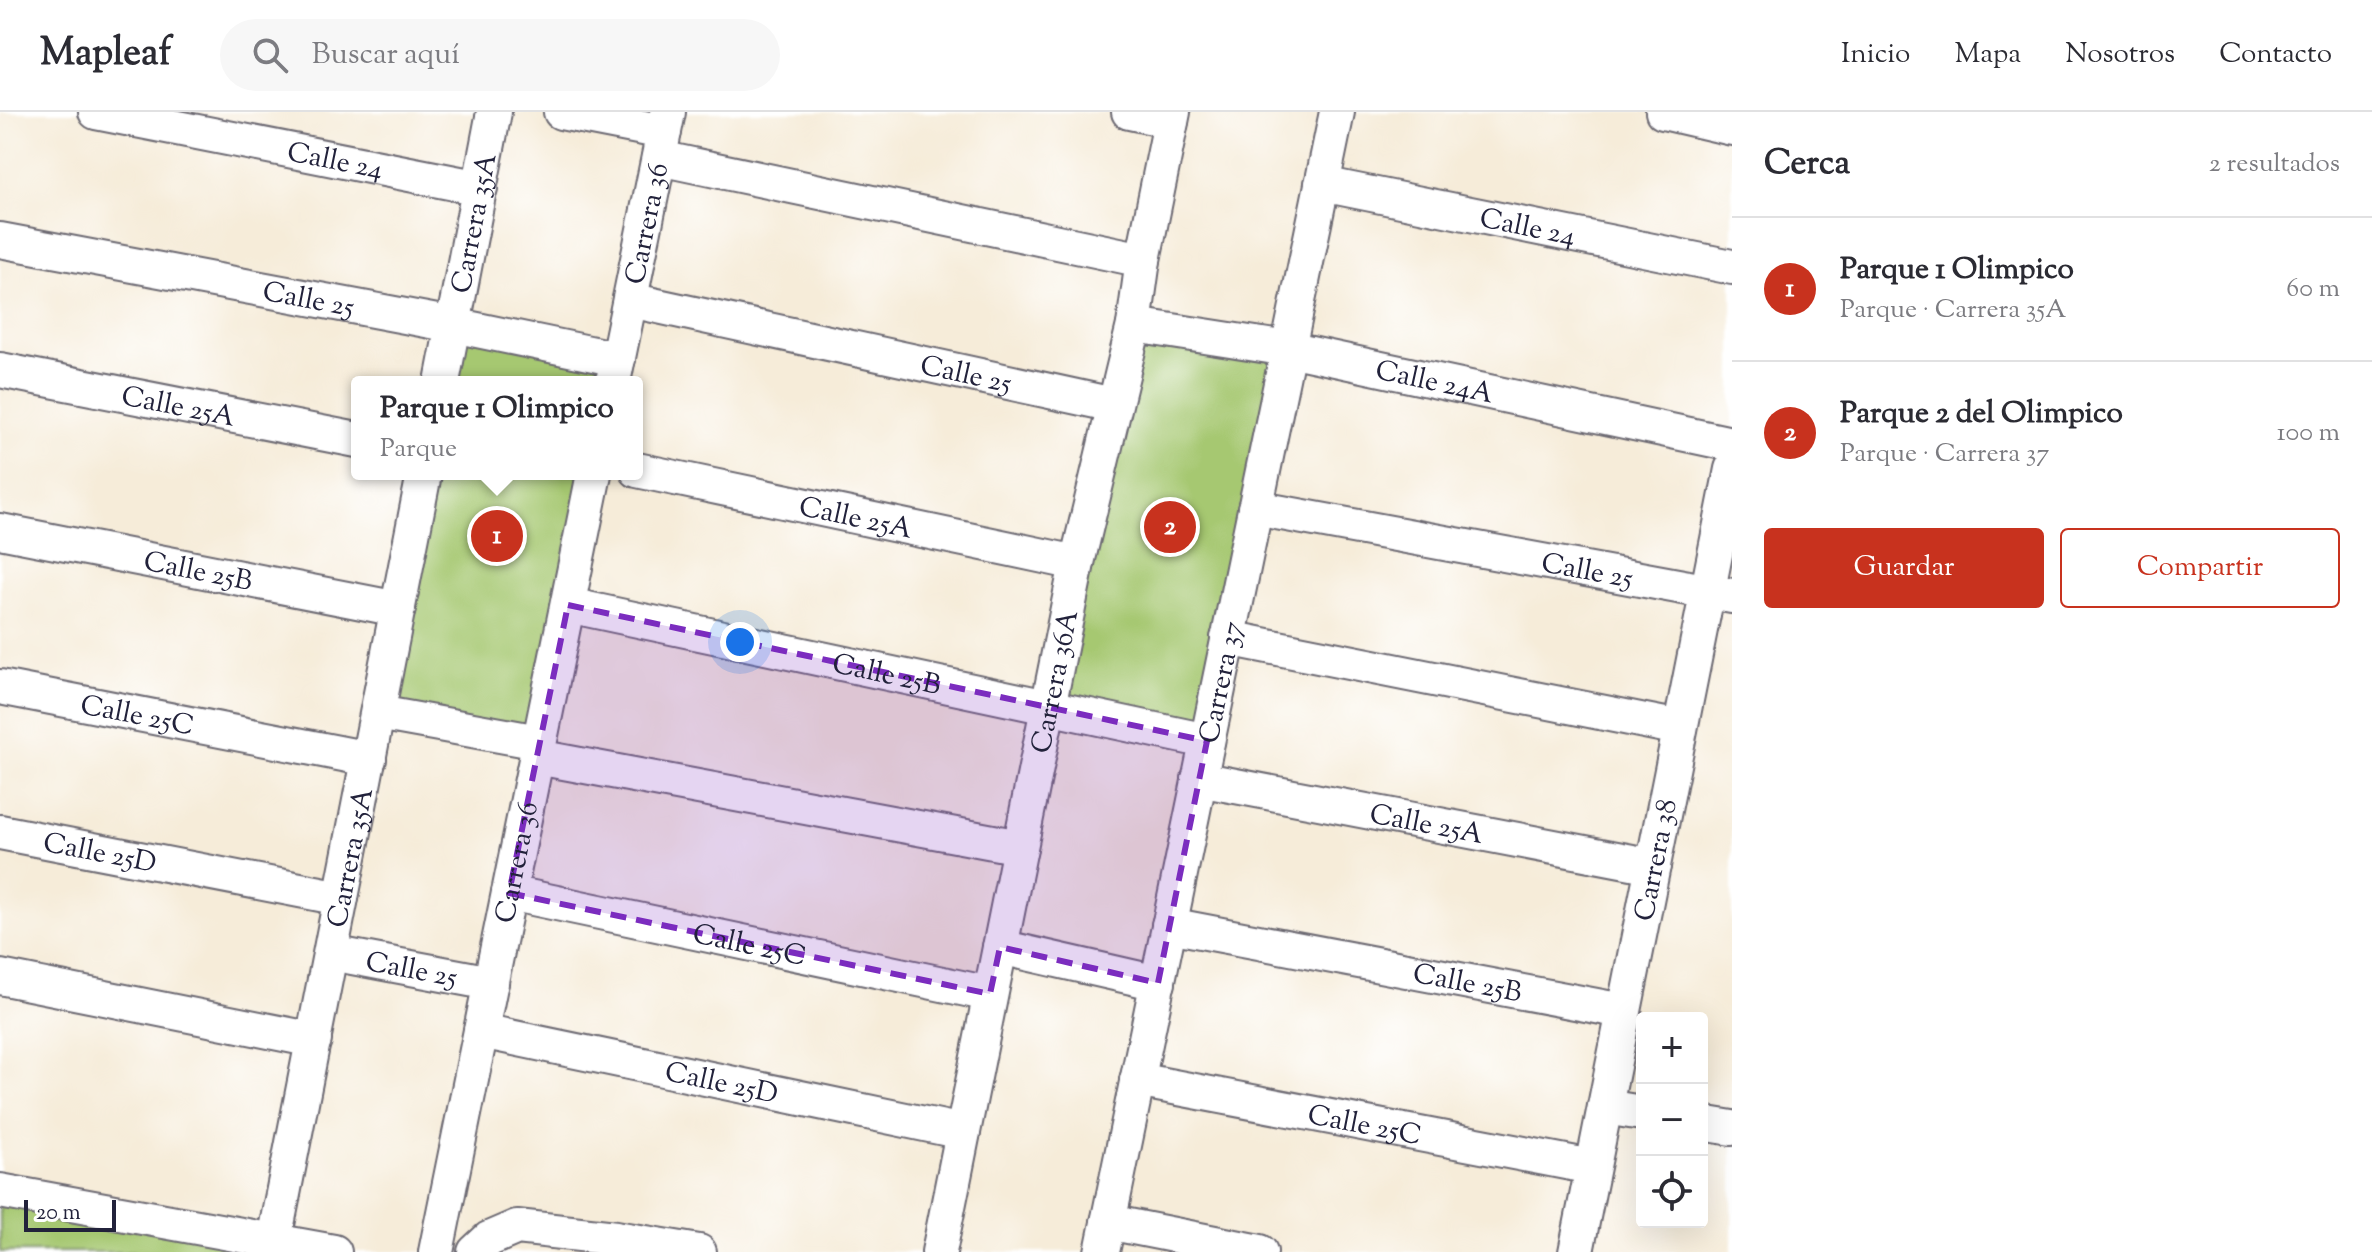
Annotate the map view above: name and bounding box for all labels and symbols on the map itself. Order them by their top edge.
street label: Calle 24 [283,133,386,191]
street label: Carrera 35A [443,150,509,297]
street label: Carrera 36 [616,160,680,288]
street label: Calle 24 [1476,199,1579,258]
street label: Calle 25 [259,273,357,329]
street label: Calle 25 [916,347,1015,405]
street label: Calle 24A [1372,351,1497,415]
street label: Calle 25A [118,377,239,439]
street label: Calle 25A [795,488,916,551]
pin: 2 [1144,497,1196,557]
pin: 1 [471,506,523,566]
street label: Calle 25B [140,543,255,603]
street label: Calle 25 [1538,544,1636,600]
street label: Carrera 36A [1022,606,1090,757]
street label: Carrera 37 [1190,618,1255,747]
your location [720,622,760,662]
street label: Calle 25B [828,645,944,707]
street label: Calle 25C [77,686,197,747]
street label: Carrera 35A [319,784,385,931]
street label: Calle 25A [1366,795,1487,856]
street label: Carrera 38 [1625,796,1689,925]
street label: Carrera 36 [486,798,550,927]
street label: Calle 25D [40,824,160,885]
street label: Calle 25C [689,915,809,978]
street label: Calle 25 [362,943,460,999]
street label: Calle 25B [1409,955,1525,1014]
street label: Calle 25D [661,1053,781,1116]
street label: Calle 25C [1304,1096,1424,1157]
scale bar [24,1196,116,1232]

